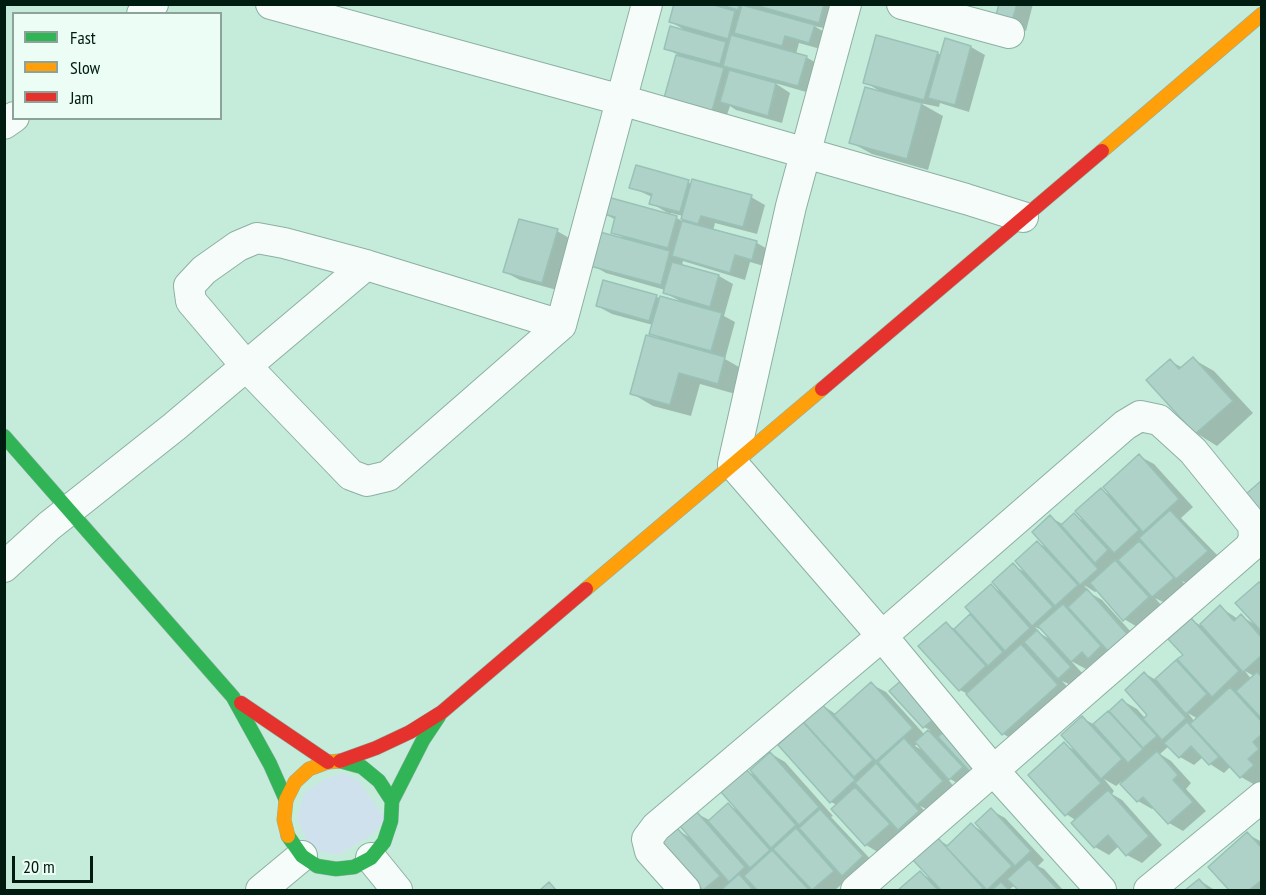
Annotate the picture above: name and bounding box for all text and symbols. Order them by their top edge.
legend [12,12,222,120]
text: Fast [70,26,96,49]
text: Slow [70,56,100,79]
text: Jam [70,86,93,109]
scale bar [15,844,96,882]
text: 20 m [23,855,55,878]

